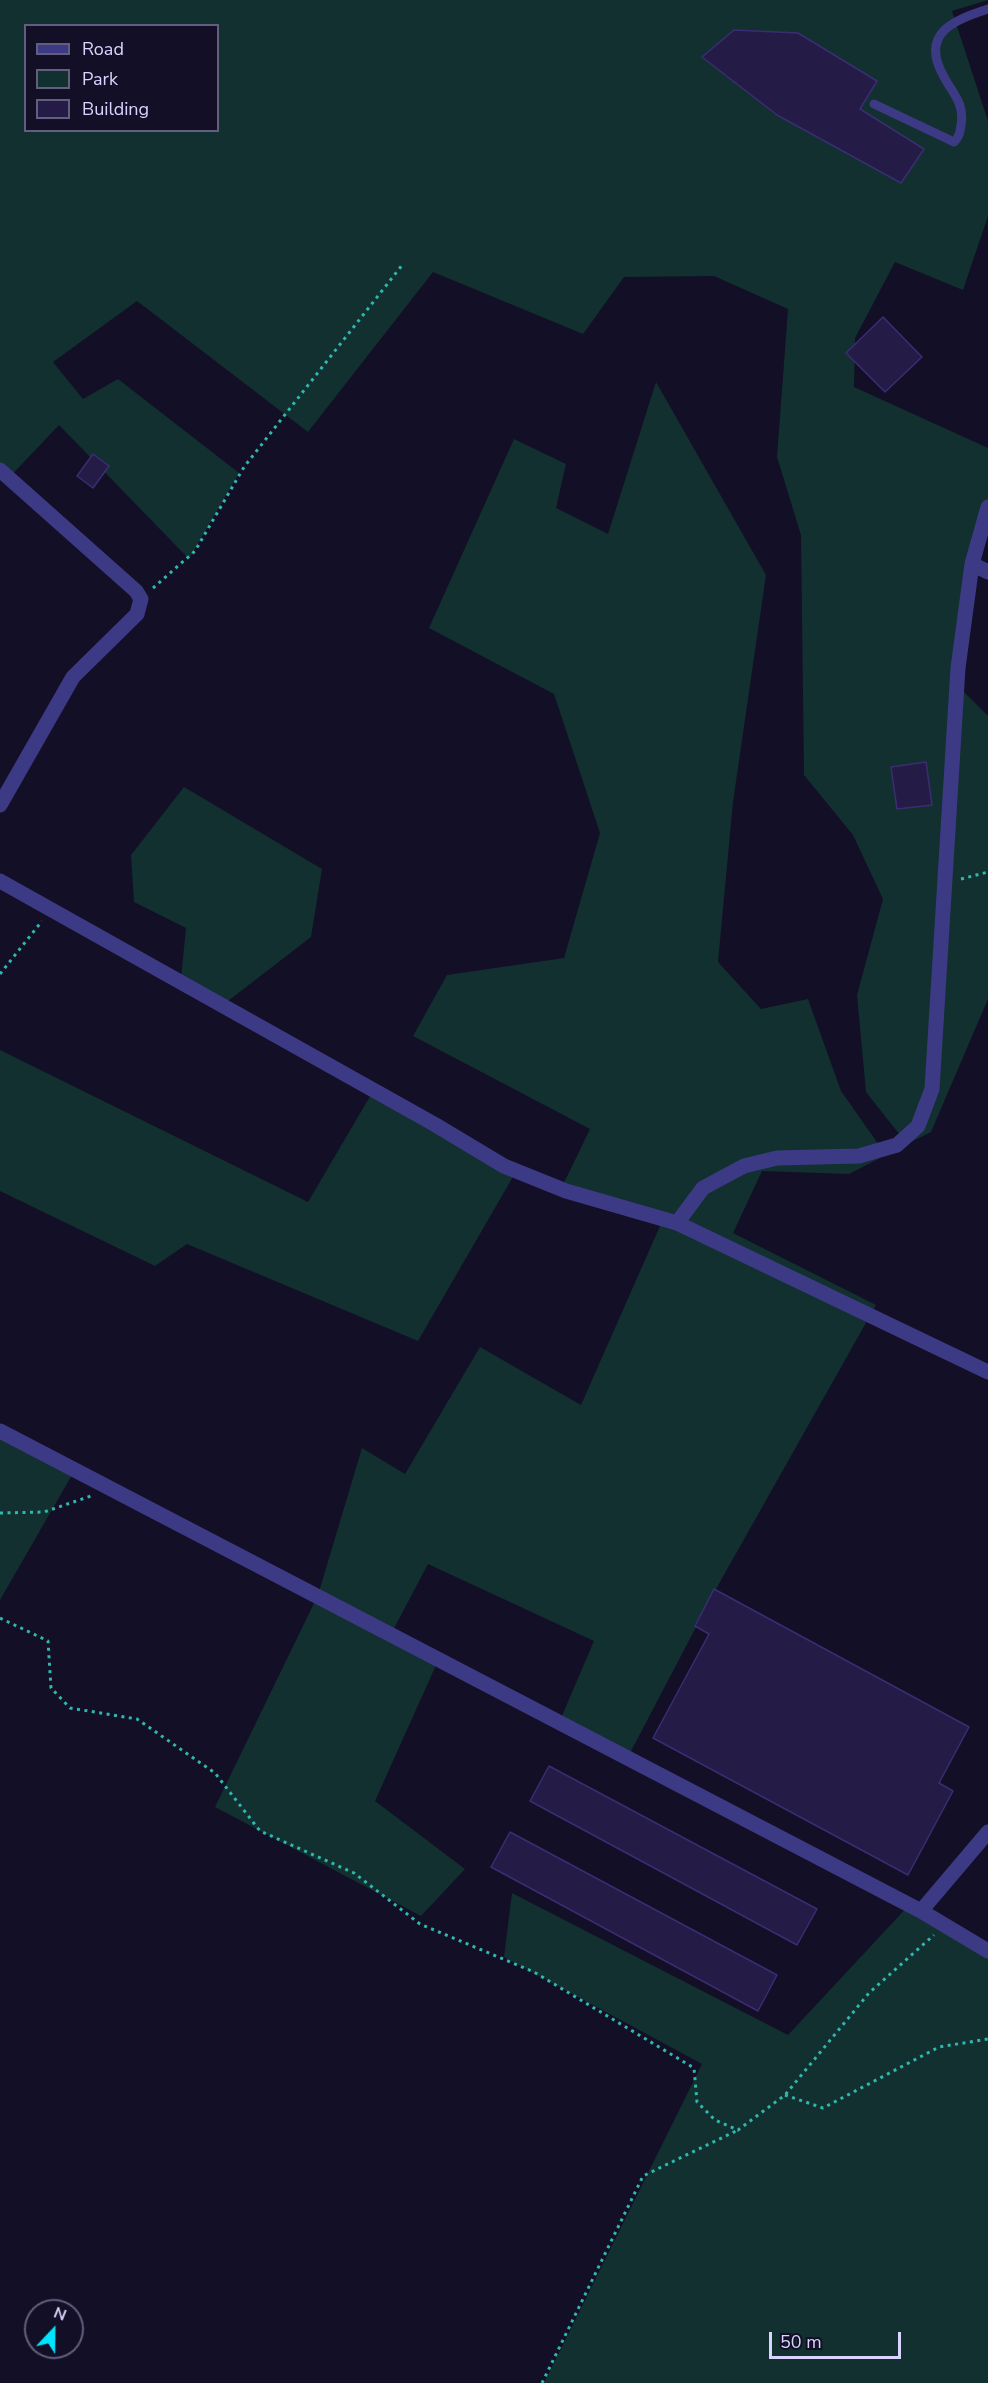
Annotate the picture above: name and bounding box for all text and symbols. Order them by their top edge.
legend [24,24,219,132]
text: Road [82,37,124,61]
text: Park [82,67,118,91]
text: Building [82,97,149,121]
north arrow [24,2299,84,2359]
text: N [50,2302,70,2327]
scale bar [772,2320,904,2358]
text: 50 m [780,2330,822,2354]

